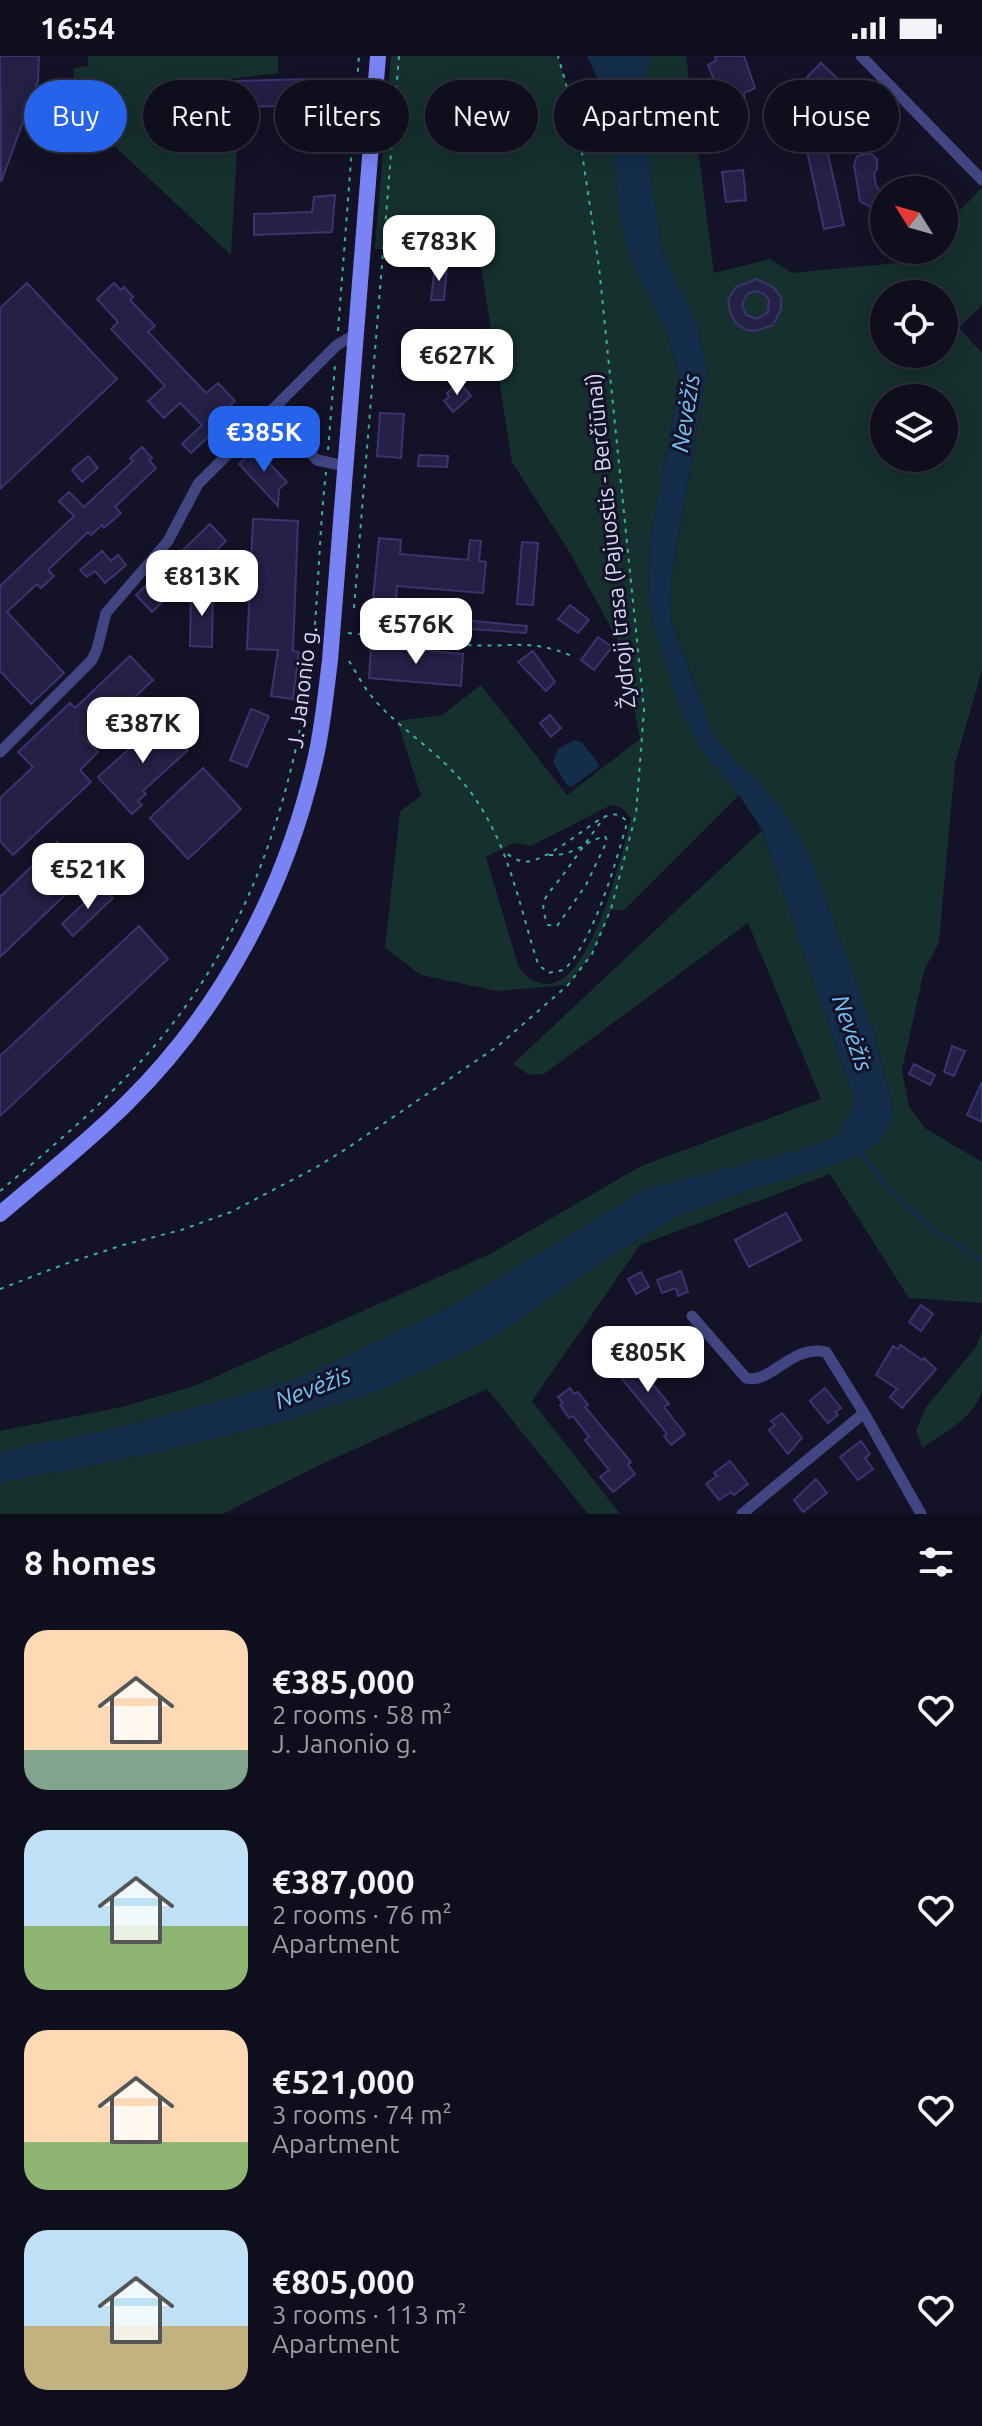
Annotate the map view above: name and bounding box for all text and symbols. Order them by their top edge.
text: 16:54 [40,11,115,45]
chip: Buy [24,80,127,152]
chip: Rent [143,80,259,152]
chip: Filters [275,80,409,152]
chip: New [425,80,538,152]
chip: Apartment [554,80,748,152]
chip: House [764,80,899,152]
north arrow [870,176,958,264]
map controls [870,176,958,472]
pin: €783K [383,215,495,283]
text: €783K [401,226,477,255]
button: locate [870,280,958,368]
pin: €627K [401,329,513,397]
text: €627K [419,340,495,369]
street label: Žydroji trasa (Pajuostis - Berčiūnai) [578,372,641,710]
water label: Nevėžis [666,372,705,454]
button: layers [870,384,958,472]
pin: €385K [208,406,320,474]
text: €385K [226,417,302,446]
pin: €813K [146,550,258,618]
text: €813K [164,561,240,590]
pin: €576K [360,598,472,666]
text: €576K [378,609,454,638]
street label: J. Janonio g. [282,625,321,749]
pin: €387K [87,697,199,765]
text: €387K [105,708,181,737]
pin: €521K [32,843,144,911]
text: €521K [50,854,126,883]
water label: Nevėžis [827,991,878,1075]
pin: €805K [592,1326,704,1394]
text: €805K [610,1337,686,1366]
water label: Nevėžis [271,1361,355,1414]
icon: filters [914,1540,958,1584]
text: 8 homes [24,1543,157,1581]
icon: home [88,1662,184,1758]
text: €385,000 [272,1662,415,1700]
icon: heart [914,1688,958,1732]
text: 2 rooms · 58 m² [272,1700,452,1729]
text: J. Janonio g. [272,1729,417,1758]
icon: home [88,1862,184,1958]
text: €387,000 [272,1862,415,1900]
icon: heart [914,1888,958,1932]
text: 2 rooms · 76 m² [272,1900,452,1929]
text: Apartment [272,1929,399,1958]
icon: home [88,2062,184,2158]
text: €521,000 [272,2062,415,2100]
icon: heart [914,2088,958,2132]
text: 3 rooms · 74 m² [272,2100,452,2129]
text: Apartment [272,2129,399,2158]
icon: home [88,2262,184,2358]
text: €805,000 [272,2262,415,2300]
icon: heart [914,2288,958,2332]
text: 3 rooms · 113 m² [272,2300,467,2329]
text: Apartment [272,2329,399,2358]

